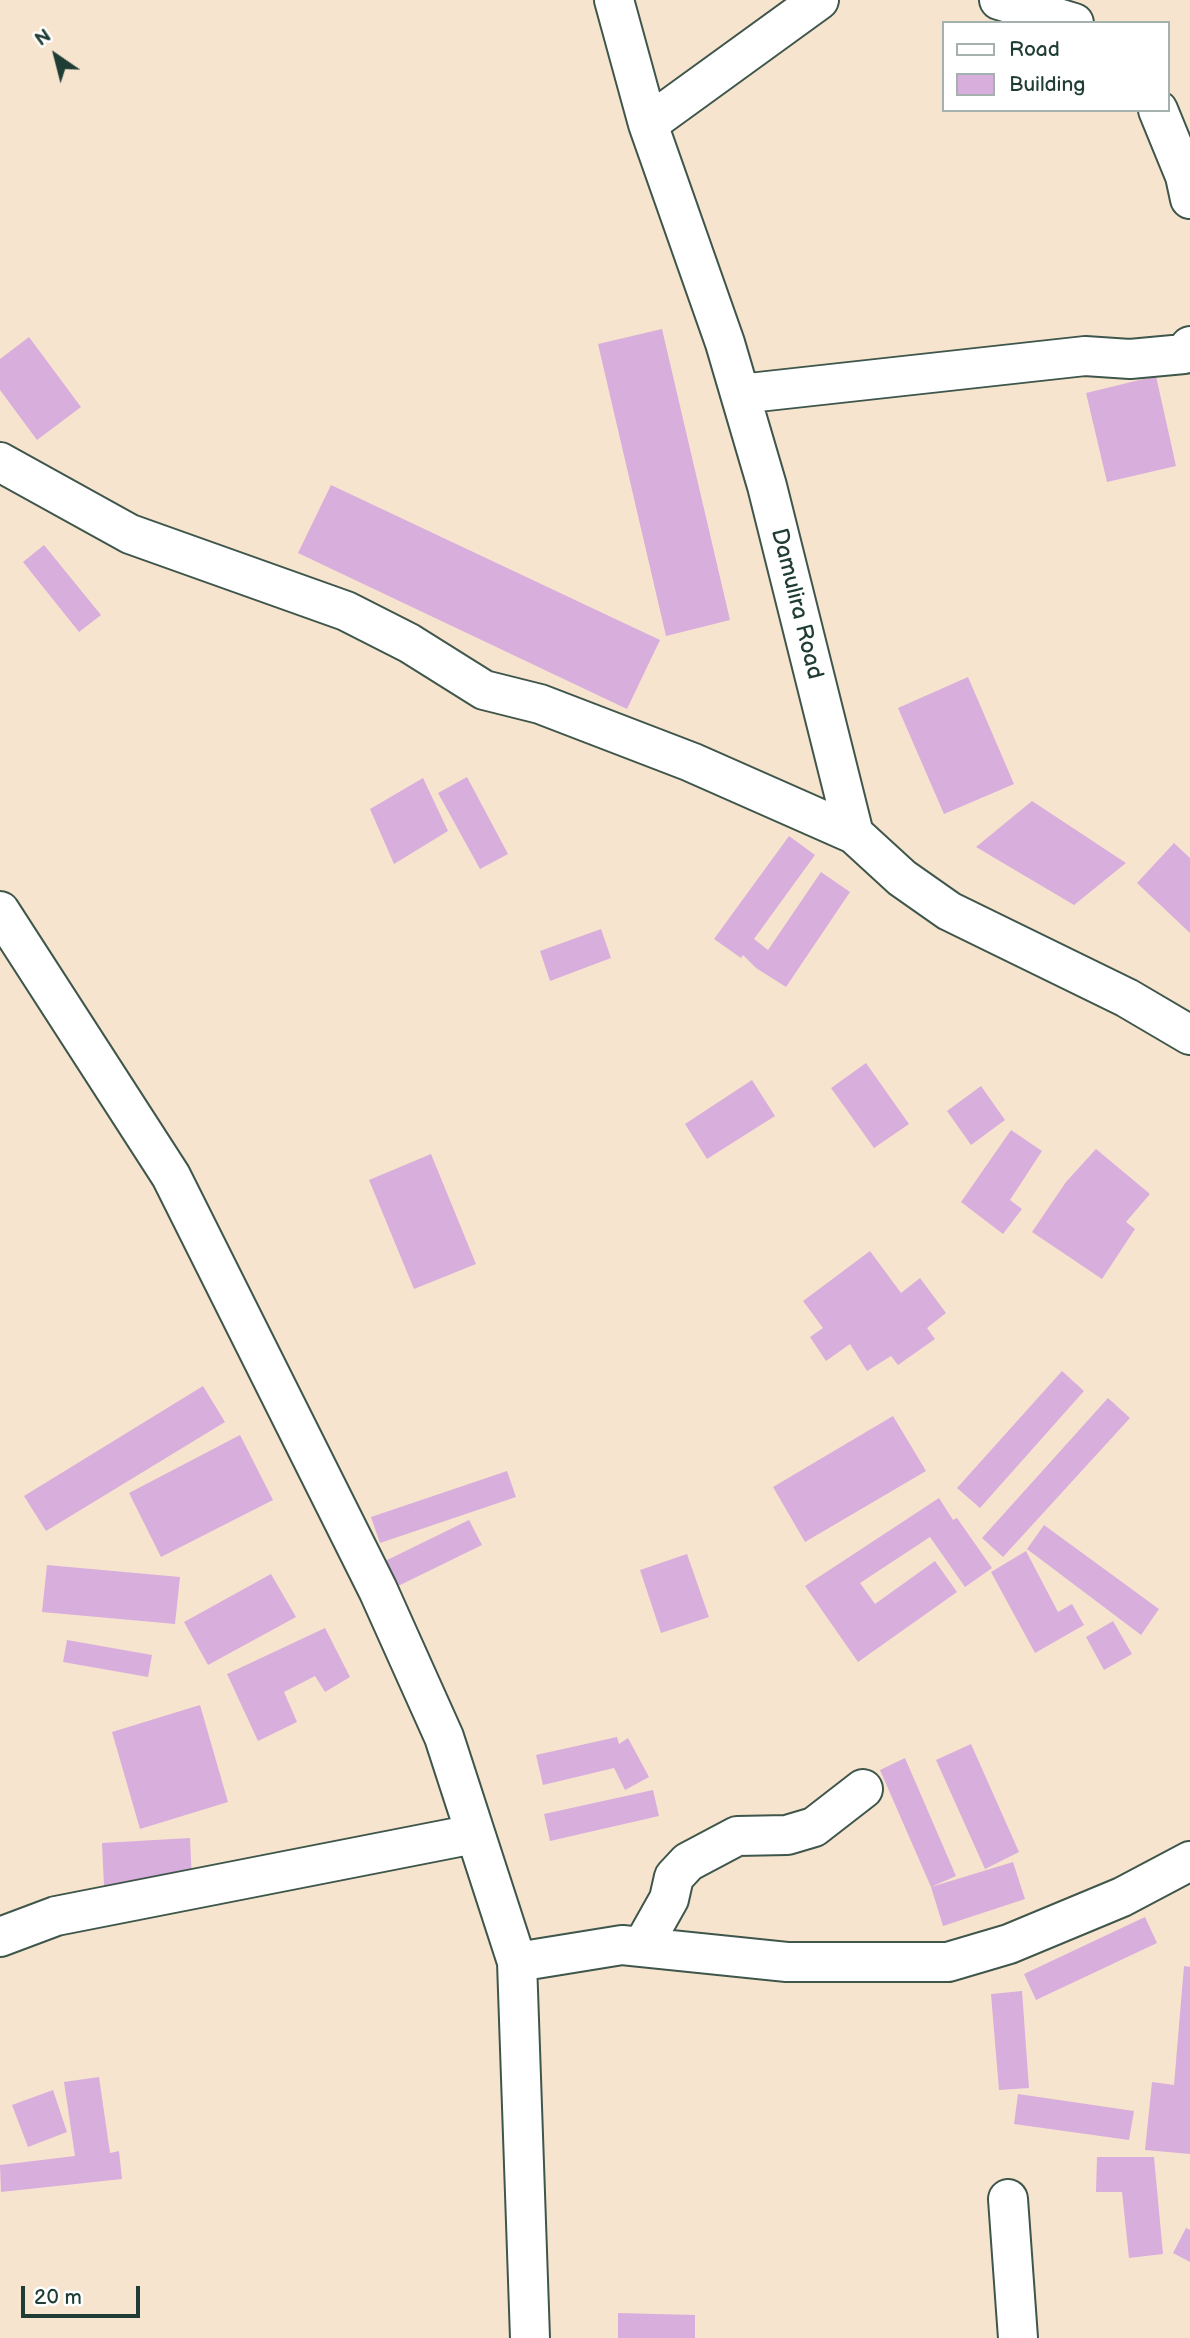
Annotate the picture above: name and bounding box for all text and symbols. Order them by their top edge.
north arrow [21,21,91,91]
legend [942,21,1169,112]
text: N [31,25,56,52]
text: Road [1009,37,1060,62]
text: Building [1009,72,1085,97]
street label: Damulira Road [764,526,828,682]
scale bar [24,2272,144,2316]
text: 20 m [34,2285,82,2310]

